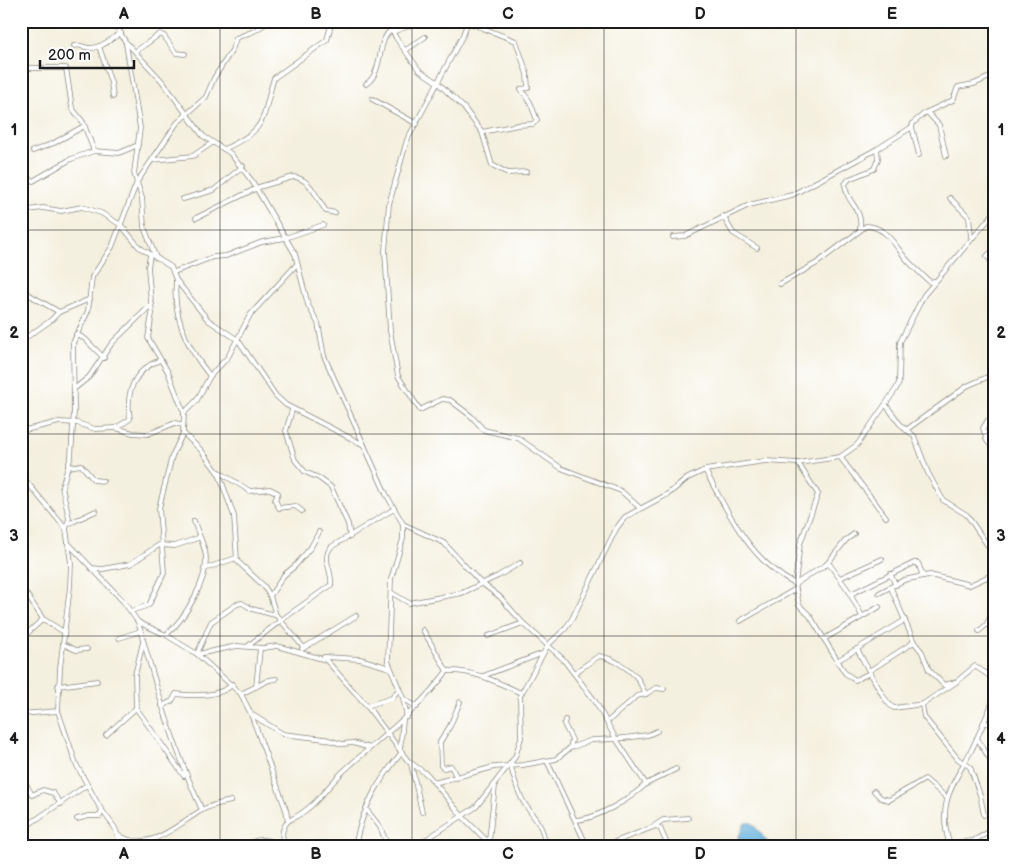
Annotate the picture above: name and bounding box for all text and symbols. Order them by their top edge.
text: A [118,5,129,24]
text: B [310,5,322,24]
text: C [502,5,514,24]
text: D [694,5,706,24]
text: E [887,5,897,24]
scale bar [40,38,134,70]
text: 200 m [48,46,91,65]
text: 1 [11,121,17,140]
text: 1 [998,121,1004,140]
text: 2 [9,324,19,343]
text: 2 [996,324,1006,343]
text: 3 [9,527,19,546]
text: 3 [996,527,1006,546]
text: 4 [9,730,19,749]
text: 4 [996,730,1006,749]
text: A [118,845,129,864]
text: B [310,845,322,864]
text: C [502,845,514,864]
text: D [694,845,706,864]
text: E [887,845,897,864]

